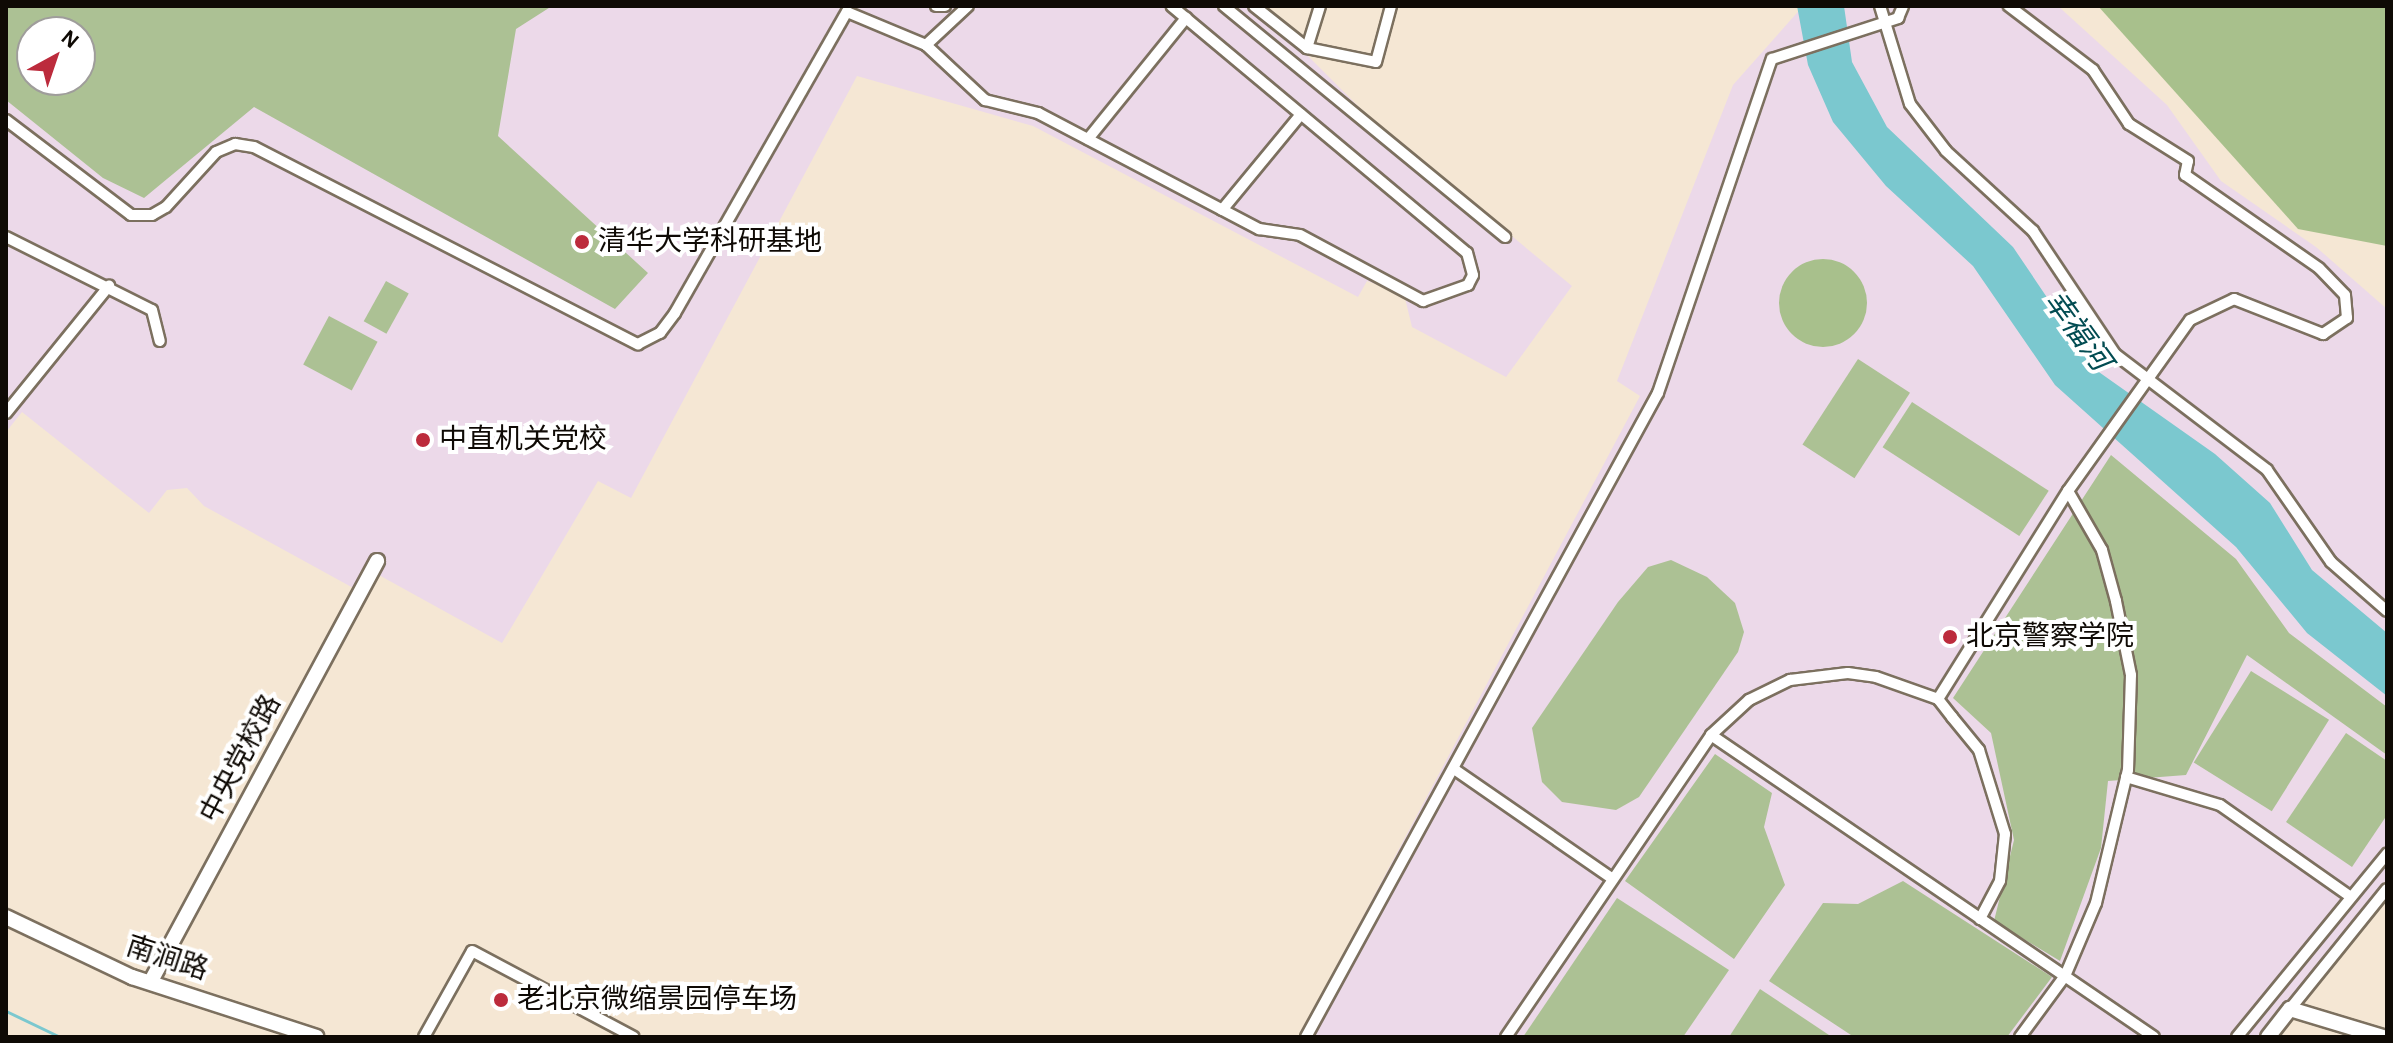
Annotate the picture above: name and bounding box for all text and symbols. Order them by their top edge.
north arrow [16,16,96,96]
text: N [57,26,83,52]
place label: 清华大学科研基地 [598,225,822,259]
marker: 清华大学科研基地 [573,233,591,251]
water label: 幸福河 [2036,284,2118,378]
place label: 中直机关党校 [439,423,607,457]
marker: 中直机关党校 [414,431,432,449]
place label: 北京警察学院 [1966,620,2134,654]
marker: 北京警察学院 [1941,628,1959,646]
street label: 中央党校路 [193,689,289,829]
street label: 南涧路 [122,930,212,988]
place label: 老北京微缩景园停车场 [517,983,797,1017]
marker: 老北京微缩景园停车场 [492,991,510,1009]

